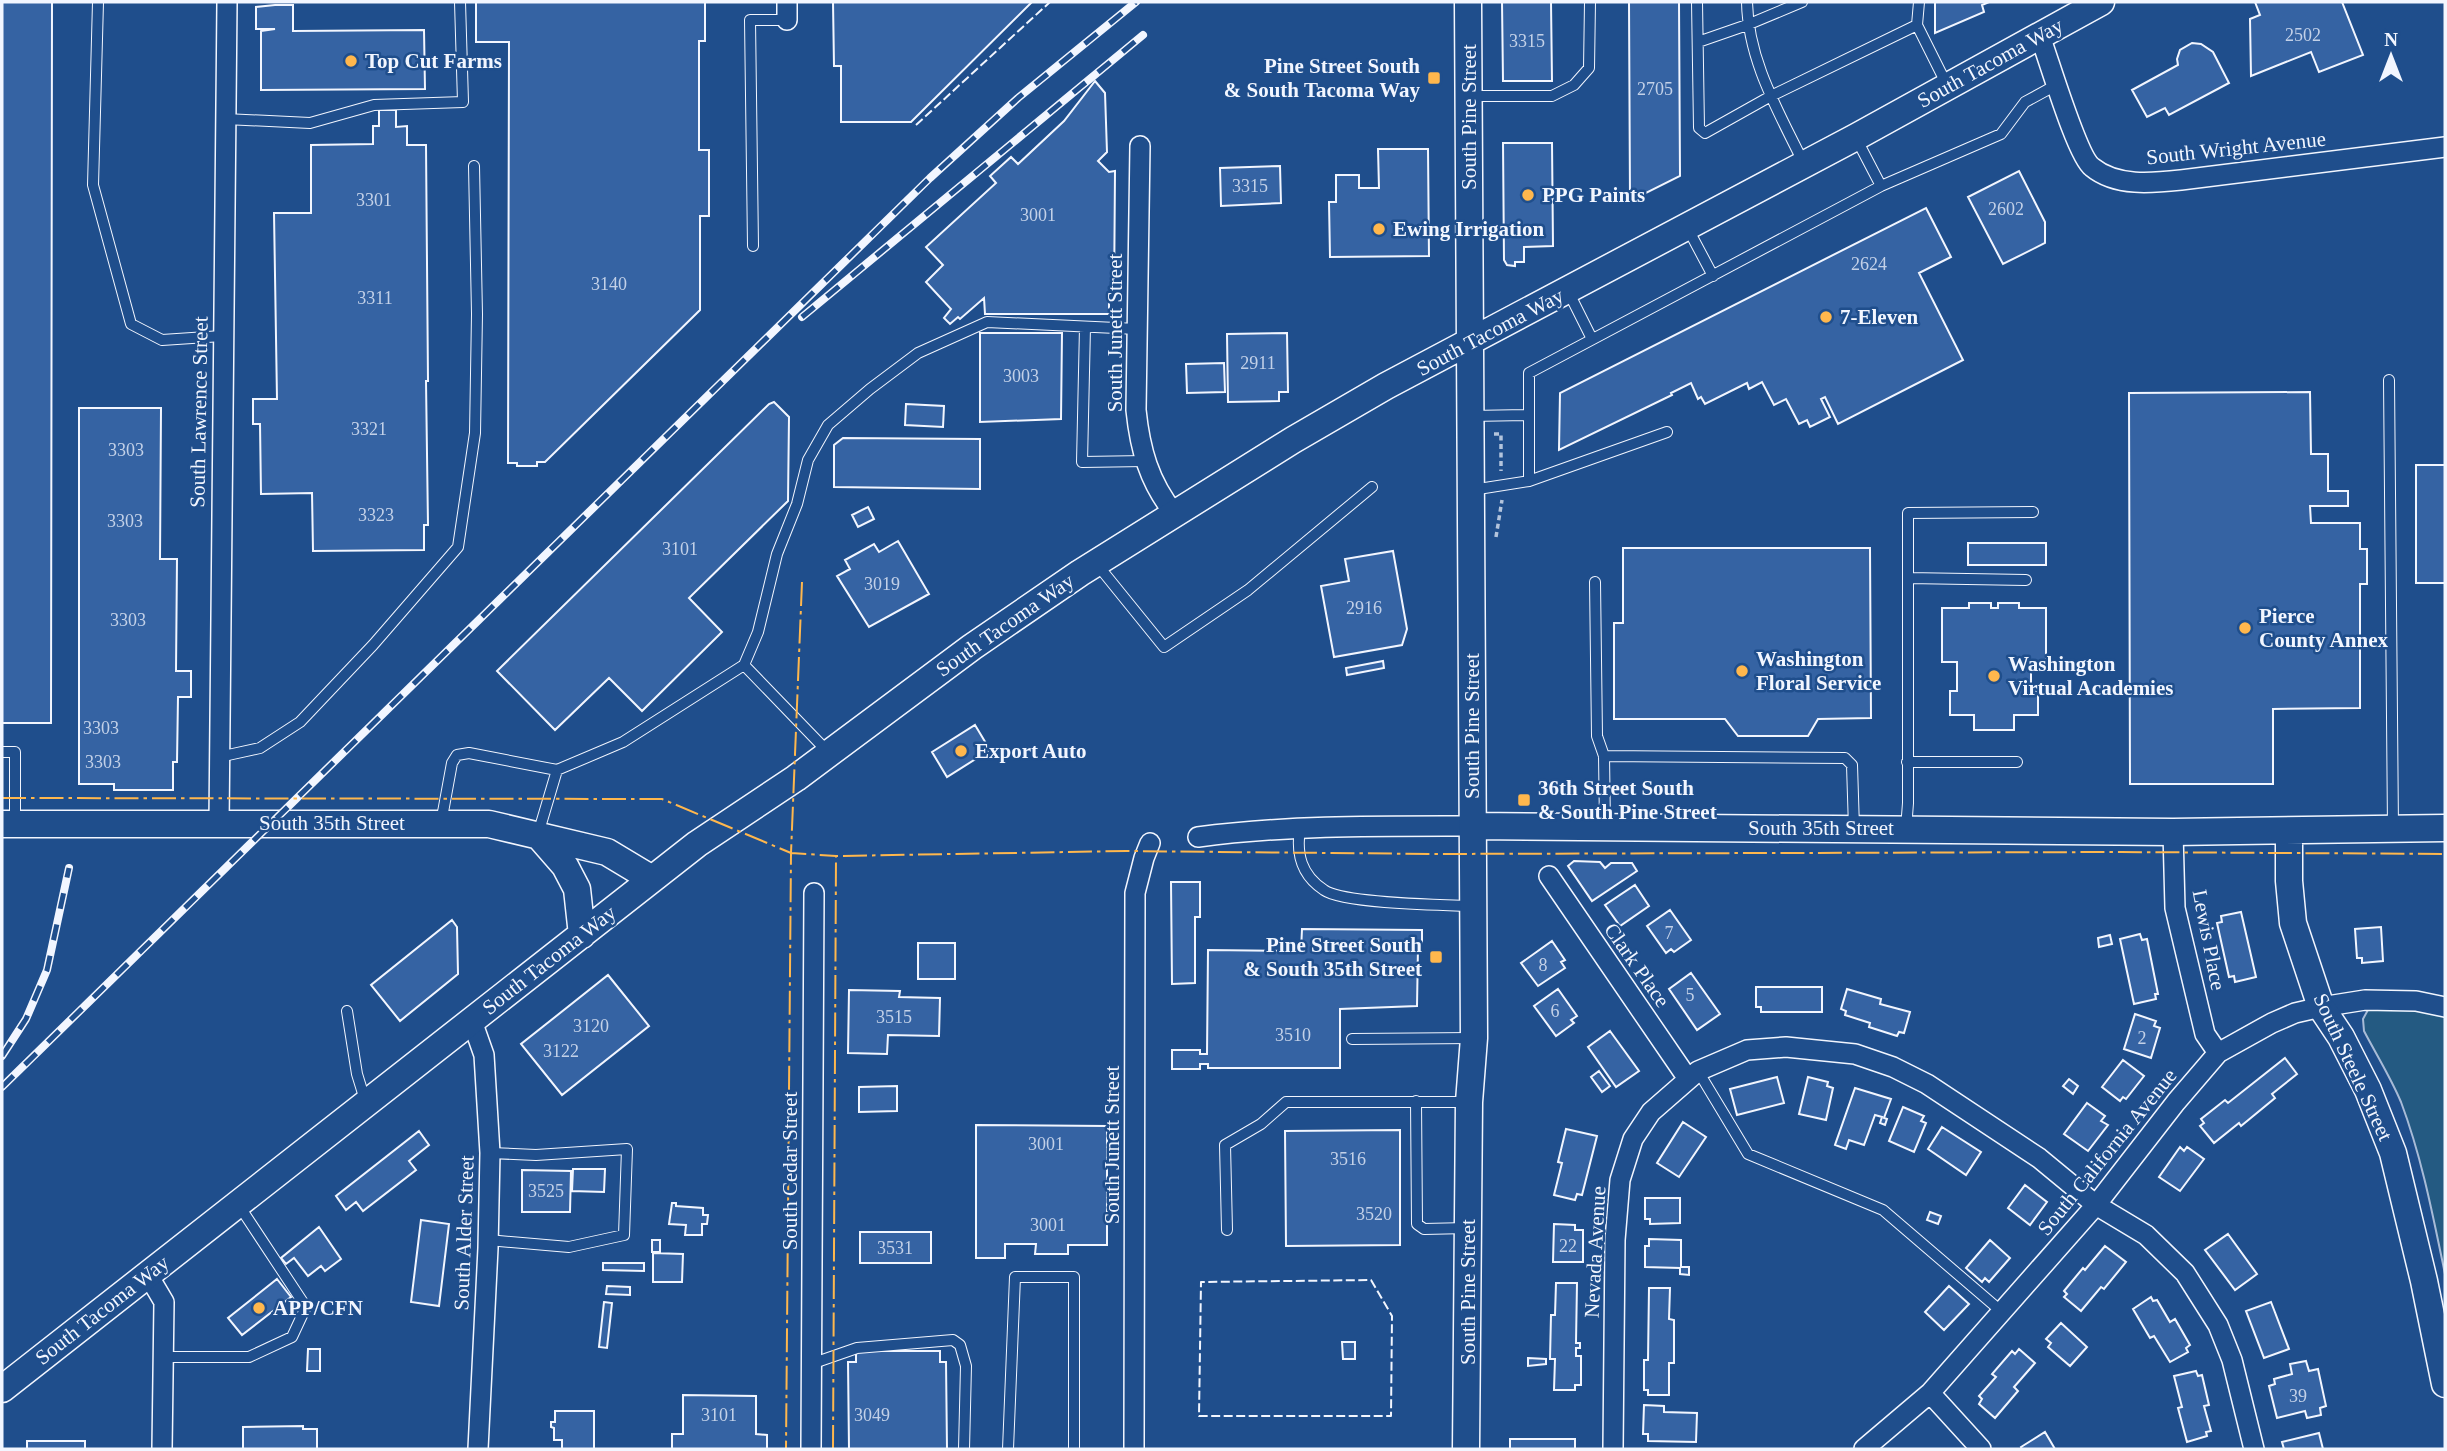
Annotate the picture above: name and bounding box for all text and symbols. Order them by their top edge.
street label: South Tacoma Way [1913,13,2067,113]
north arrow [2356,21,2426,91]
house number: 2502 [2285,25,2321,45]
text: N [2384,29,2398,50]
house number: 3315 [1509,31,1545,51]
street label: South Pine Street [1457,44,1481,190]
place label: Top Cut Farms [365,49,502,73]
marker: Top Cut Farms [343,53,359,69]
place label: Pine Street South & South Tacoma Way [1224,54,1420,102]
marker: Pine Street South & South Tacoma Way [1426,70,1442,86]
house number: 2705 [1637,79,1673,99]
street label: South Wright Avenue [2145,127,2327,169]
house number: 3315 [1232,176,1268,196]
place label: PPG Paints [1542,183,1645,207]
marker: PPG Paints [1520,187,1536,203]
house number: 3301 [356,190,392,210]
house number: 2602 [1988,199,2024,219]
house number: 3001 [1020,205,1056,225]
place label: Ewing Irrigation [1393,217,1544,241]
marker: Ewing Irrigation [1371,221,1387,237]
street label: South Junett Street [1103,254,1127,412]
house number: 2624 [1851,254,1887,274]
house number: 3140 [591,274,627,294]
street label: South Tacoma Way [1412,283,1568,381]
house number: 3311 [357,288,393,308]
place label: 7-Eleven [1840,305,1918,329]
marker: 7-Eleven [1818,309,1834,325]
street label: South Lawrence Street [185,316,213,508]
house number: 2911 [1240,353,1276,373]
house number: 3003 [1003,366,1039,386]
house number: 3321 [351,419,387,439]
house number: 3303 [108,440,144,460]
house number: 3323 [358,505,394,525]
house number: 3303 [107,511,143,531]
house number: 3101 [662,539,698,559]
street label: South Tacoma Way [931,568,1079,682]
house number: 3019 [864,574,900,594]
house number: 2916 [1346,598,1382,618]
place label: Pierce County Annex [2259,604,2388,652]
house number: 3303 [110,610,146,630]
marker: Pierce County Annex [2237,620,2253,636]
place label: Washington Floral Service [1756,647,1881,695]
place label: Washington Virtual Academies [2008,652,2173,700]
street label: South Pine Street [1460,653,1484,799]
marker: Washington Floral Service [1734,663,1750,679]
marker: Washington Virtual Academies [1986,668,2002,684]
house number: 3303 [83,718,119,738]
place label: Export Auto [975,739,1086,763]
marker: Export Auto [953,743,969,759]
house number: 3303 [85,752,121,772]
place label: 36th Street South & South Pine Street [1538,776,1717,824]
marker: 36th Street South & South Pine Street [1516,792,1532,808]
street label: South 35th Street [259,811,405,835]
street label: South 35th Street [1748,816,1894,840]
street label: Lewis Place [2187,888,2231,992]
street label: South Tacoma Way [477,900,621,1020]
street label: Clark Place [1599,918,1675,1012]
house number: 7 [1665,923,1674,943]
place label: Pine Street South & South 35th Street [1243,933,1422,981]
marker: Pine Street South & South 35th Street [1428,949,1444,965]
house number: 8 [1539,955,1548,975]
house number: 5 [1686,985,1695,1005]
street label: South Steele Street [2308,990,2398,1145]
house number: 6 [1551,1001,1560,1021]
house number: 3515 [876,1007,912,1027]
house number: 3120 [573,1016,609,1036]
house number: 3510 [1275,1025,1311,1045]
house number: 2 [2138,1028,2147,1048]
house number: 3122 [543,1041,579,1061]
street label: South California Avenue [2032,1064,2182,1240]
street label: South Junett Street [1100,1066,1124,1224]
street label: South Cedar Street [778,1092,802,1250]
house number: 3001 [1028,1134,1064,1154]
house number: 3516 [1330,1149,1366,1169]
street label: South Alder Street [449,1155,479,1311]
house number: 3525 [528,1181,564,1201]
street label: Nevada Avenue [1580,1185,1610,1319]
house number: 3520 [1356,1204,1392,1224]
house number: 3001 [1030,1215,1066,1235]
street label: South Pine Street [1456,1219,1480,1365]
house number: 22 [1559,1236,1577,1256]
house number: 3531 [877,1238,913,1258]
street label: South Tacoma Way [30,1250,174,1370]
place label: APP/CFN [273,1296,363,1320]
marker: APP/CFN [251,1300,267,1316]
house number: 39 [2289,1386,2307,1406]
house number: 3101 [701,1405,737,1425]
house number: 3049 [854,1405,890,1425]

